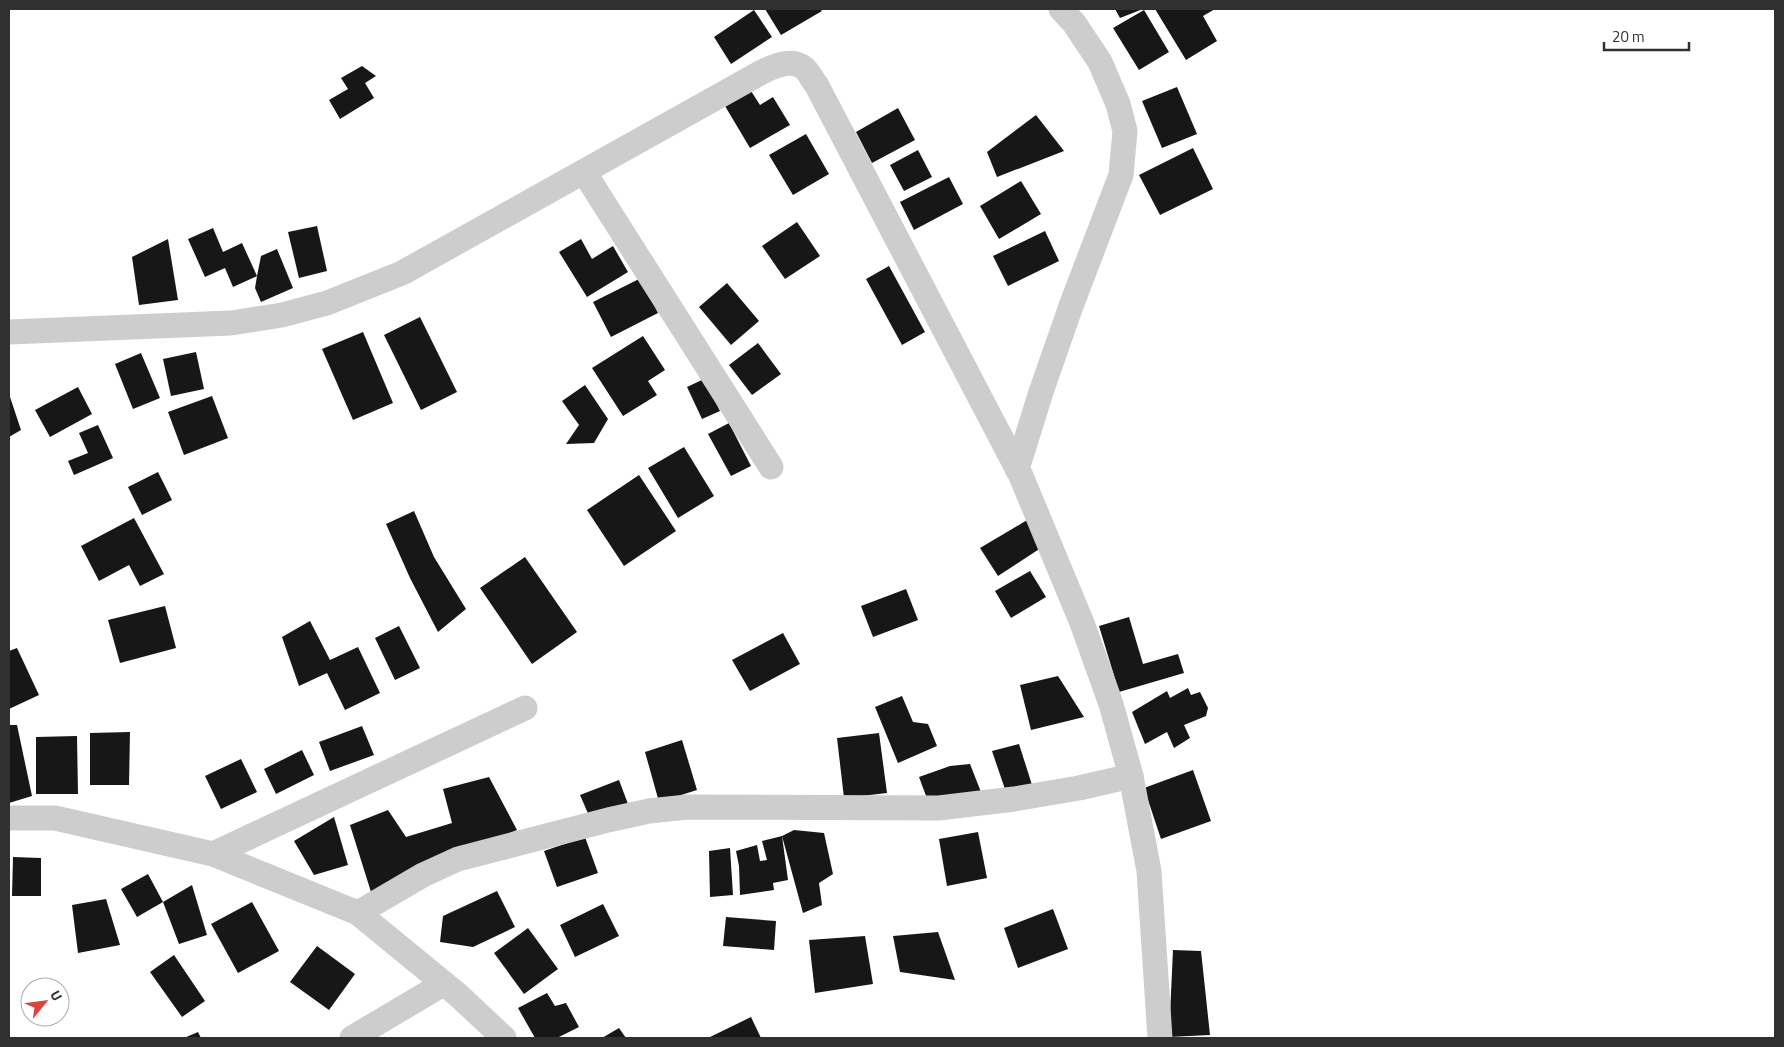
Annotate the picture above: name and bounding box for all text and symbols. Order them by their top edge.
scale bar [1604,20,1689,52]
text: 20 m [1612,25,1645,48]
north arrow [20,977,70,1027]
text: U [45,986,68,1005]

